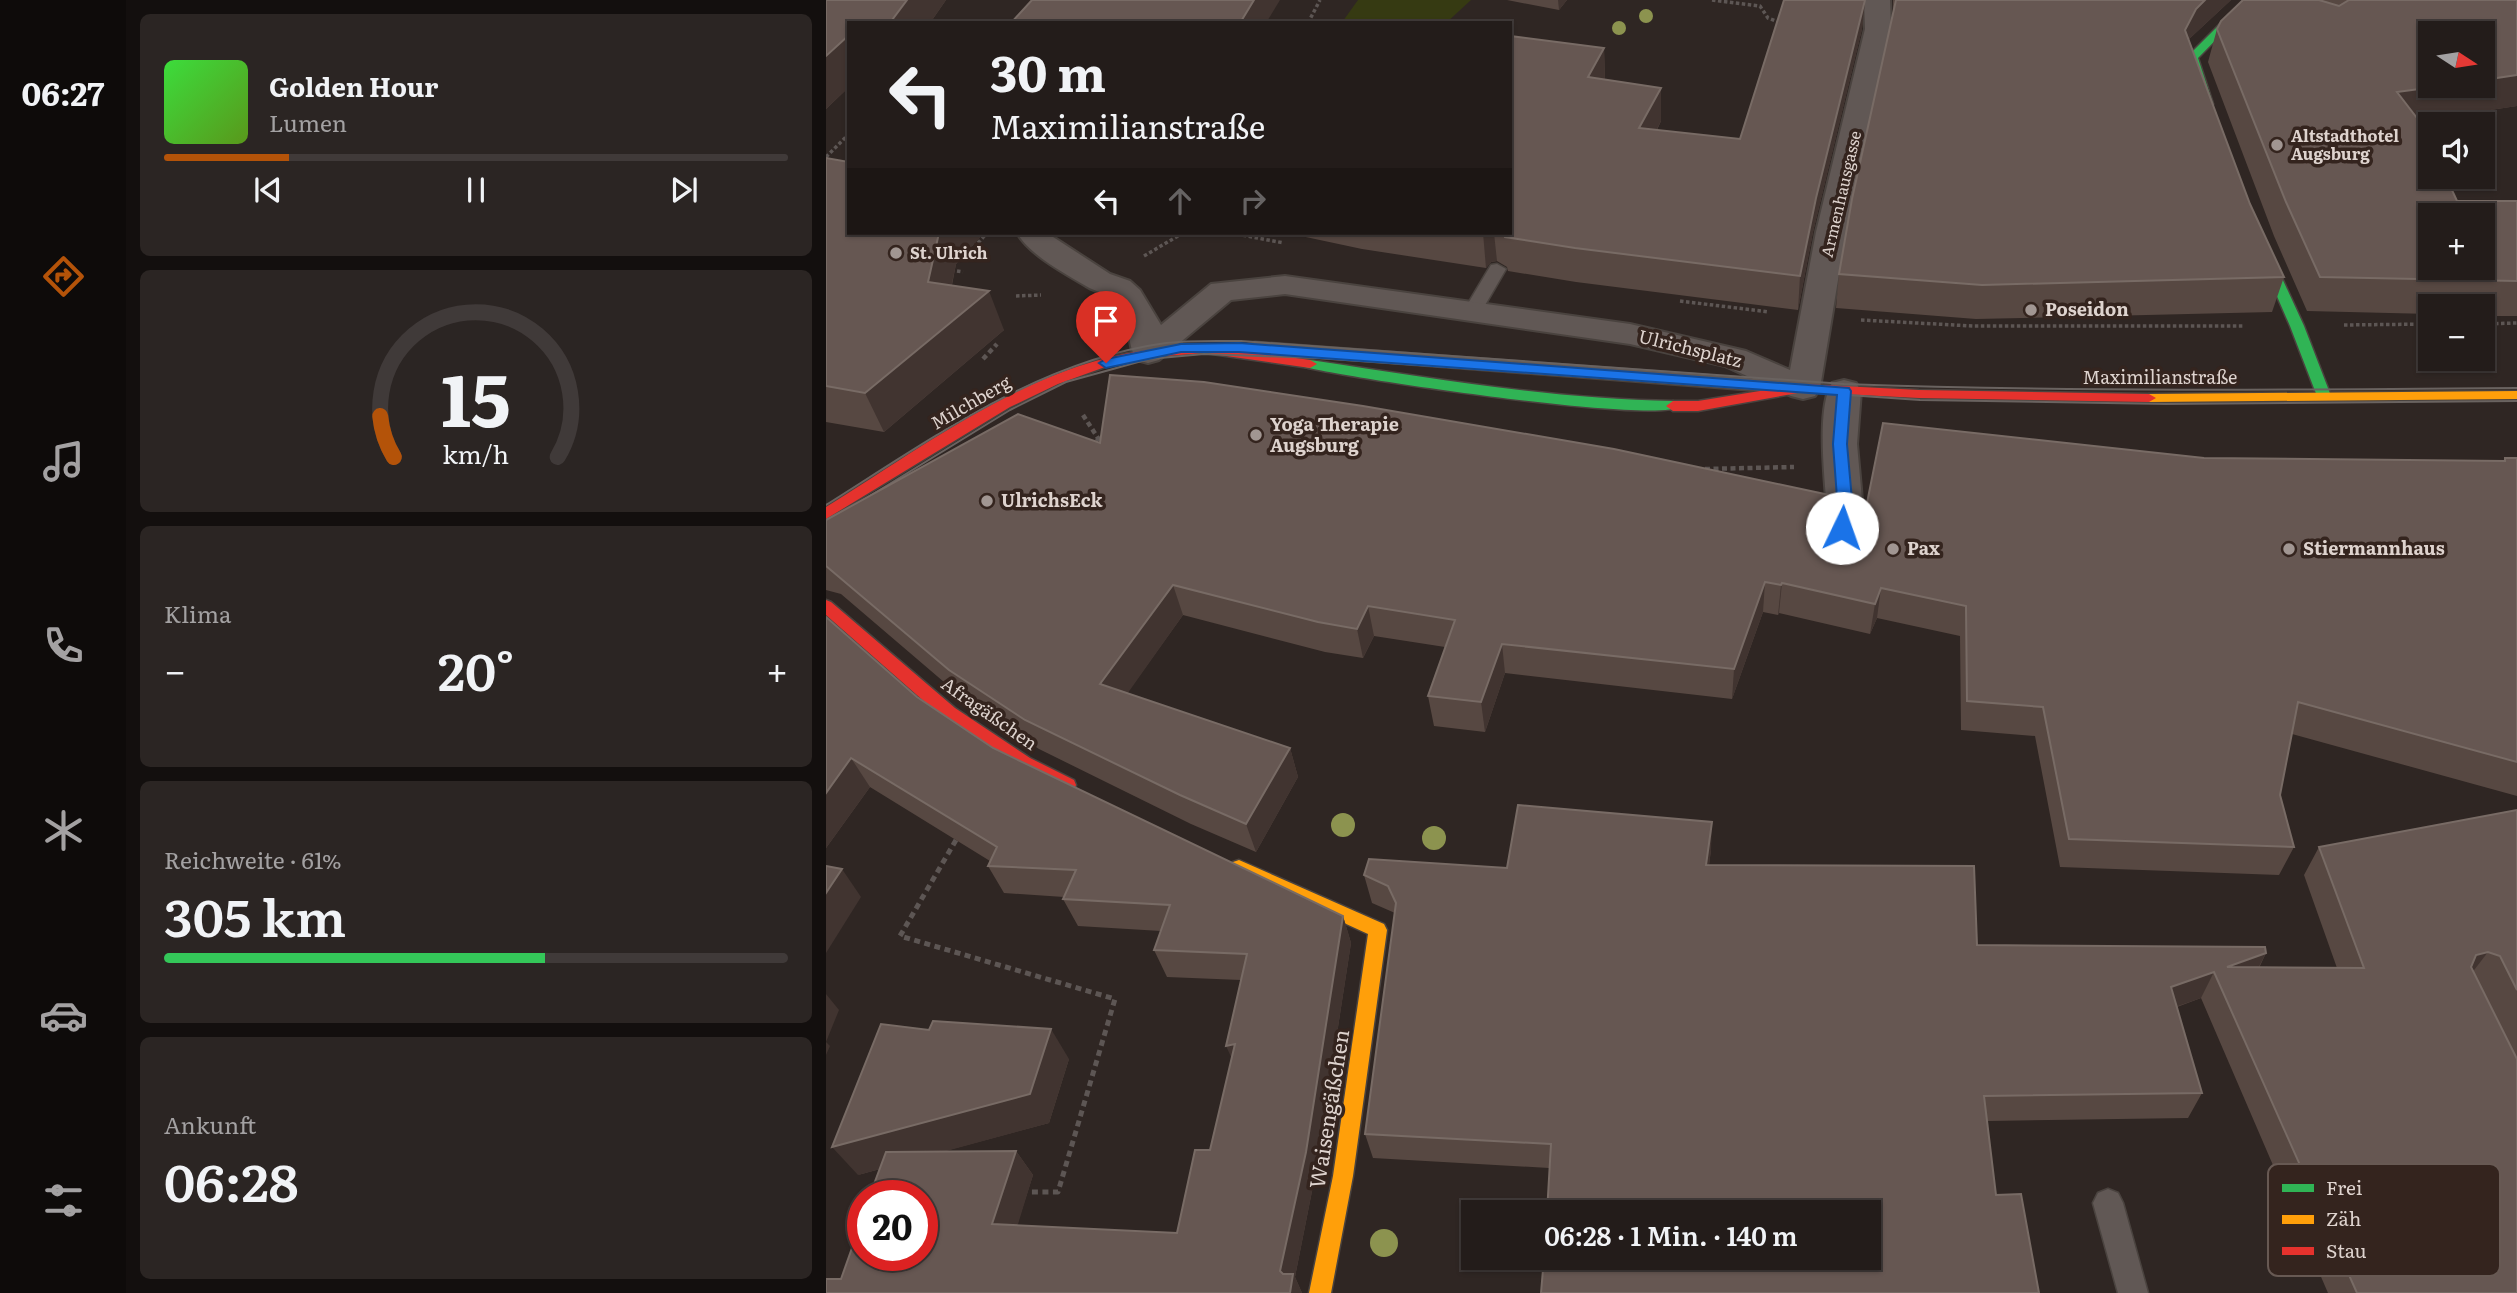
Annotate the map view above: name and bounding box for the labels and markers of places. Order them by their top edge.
place label: Altstadthotel Augsburg [2291,123,2399,165]
marker: Altstadthotel Augsburg [2269,137,2285,153]
place label: St. Ulrich [910,240,988,264]
marker: St. Ulrich [888,245,904,261]
pin [1076,291,1136,363]
place label: Poseidon [2045,295,2129,322]
marker: Poseidon [2023,302,2039,318]
place label: Yoga Therapie Augsburg [1270,410,1399,458]
marker: Yoga Therapie Augsburg [1248,427,1264,443]
place label: UlrichsEck [1001,486,1104,513]
marker: UlrichsEck [979,493,995,509]
place label: Pax [1907,534,1940,561]
place label: Stiermannhaus [2303,534,2445,561]
marker: Pax [1885,541,1901,557]
marker: Stiermannhaus [2281,541,2297,557]

